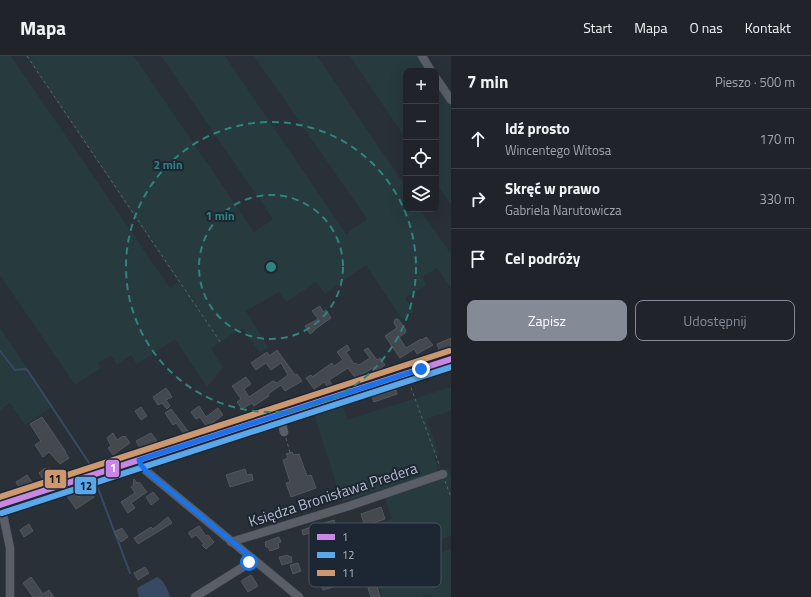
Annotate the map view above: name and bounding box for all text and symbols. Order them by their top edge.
text: Mapa [20,13,66,42]
text: Start [583,17,612,38]
text: Mapa [634,17,667,38]
text: O nas [689,17,723,38]
text: Kontakt [745,17,791,38]
map controls [403,68,439,212]
button: + [403,68,439,104]
text: 7 min [467,69,508,95]
text: Pieszo · 500 m [715,72,795,92]
button: − [403,104,439,140]
text: Idź prosto [505,117,570,140]
icon: ahead [467,128,489,150]
text: 170 m [759,129,795,149]
button: locate [403,140,439,176]
text: Wincentego Witosa [505,140,611,160]
text: 2 min [153,155,183,174]
button: layers [403,176,439,212]
text: Skręć w prawo [505,177,600,200]
icon: right [467,188,489,210]
text: 330 m [759,189,795,209]
text: Gabriela Narutowicza [505,200,622,220]
text: 1 min [205,206,235,225]
text: Cel podróży [505,247,580,270]
icon: arrive [467,248,489,270]
centre of rings [264,260,278,274]
button: Zapisz [467,300,627,341]
button: Udostępnij [635,300,795,341]
route end [412,360,430,378]
street label: Księdza Bronisława Predera [245,456,421,533]
line badge: 1 [105,459,120,478]
text: 1 [110,460,116,476]
line badge: 11 [44,469,67,489]
text: 11 [49,471,61,487]
line badge: 12 [74,476,97,495]
text: 12 [80,478,92,494]
legend [309,523,441,587]
text: 1 [342,529,348,545]
text: 12 [342,547,354,563]
route start [240,553,258,571]
text: 11 [342,565,354,581]

